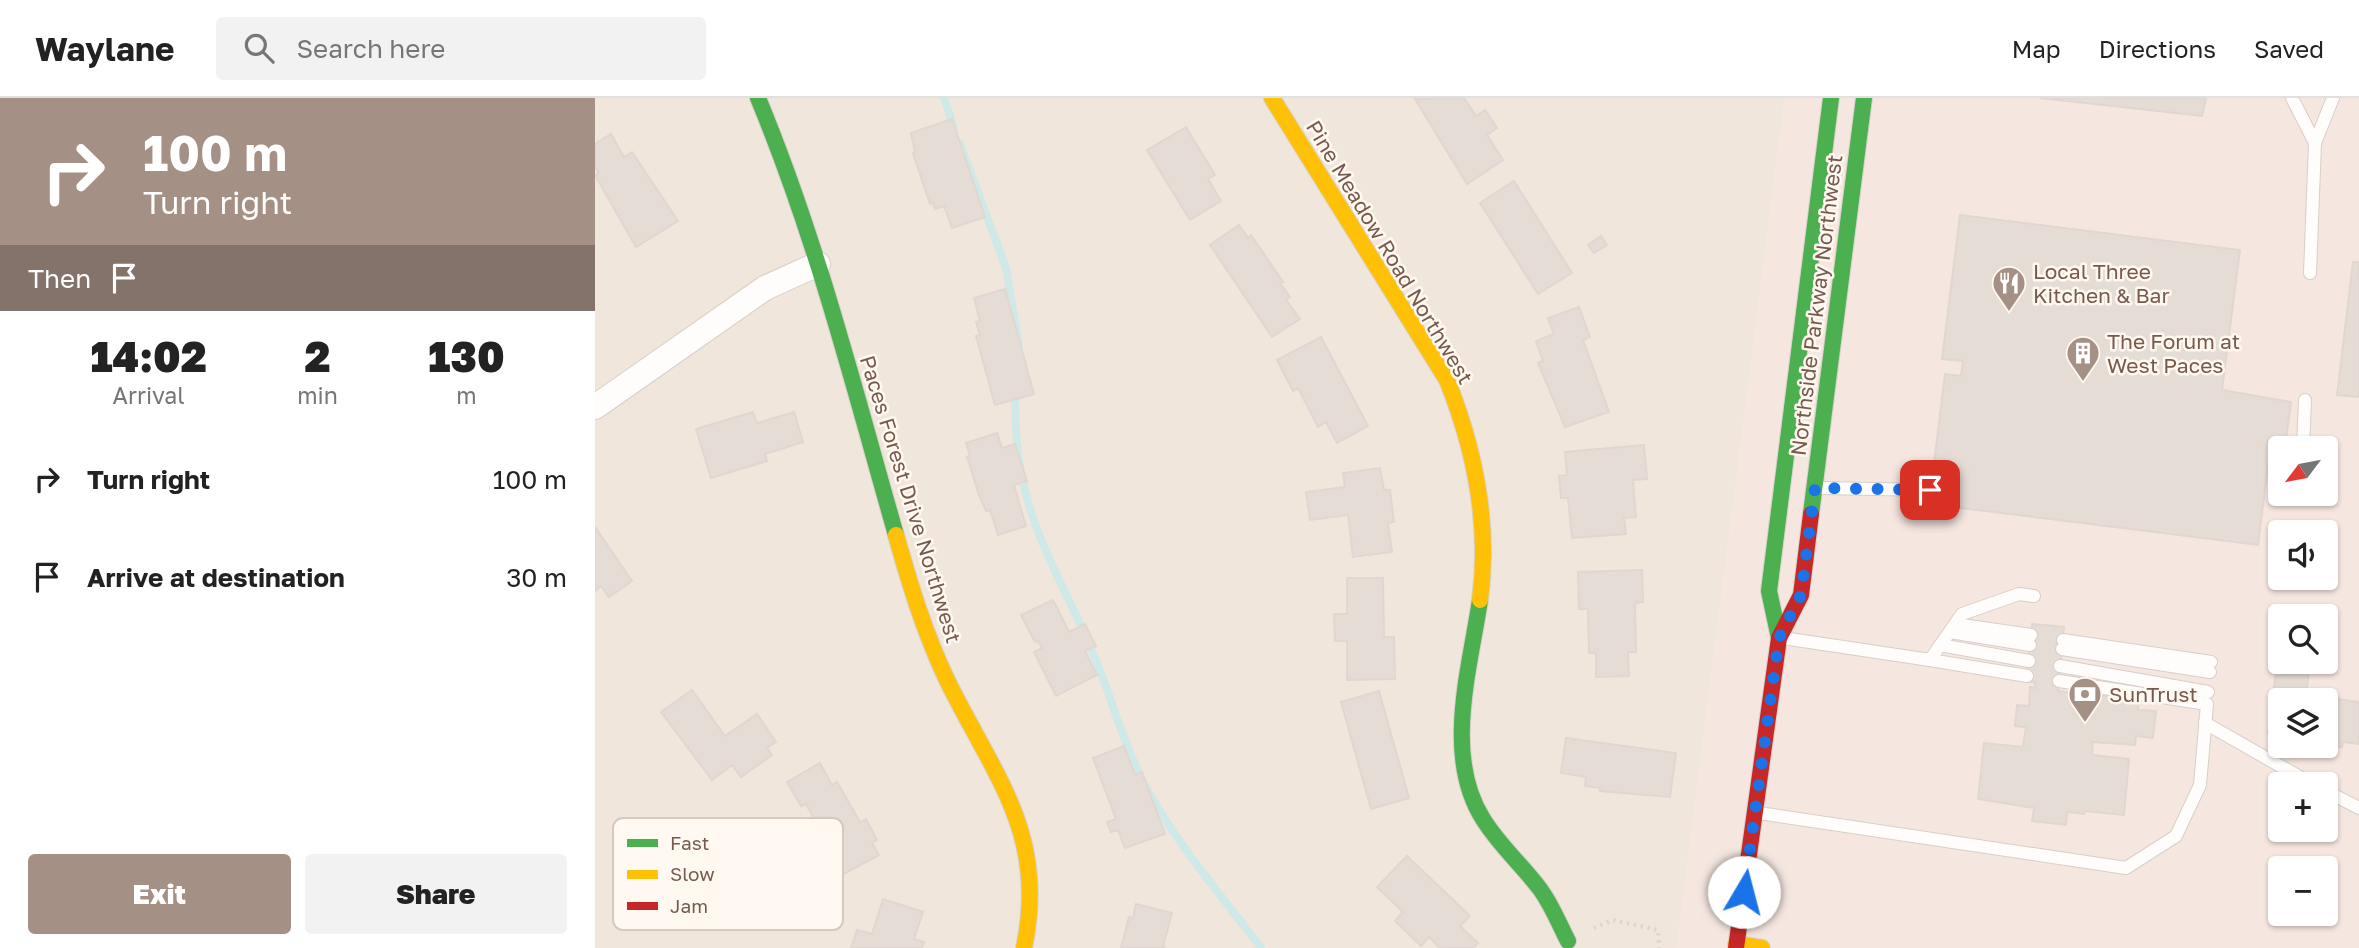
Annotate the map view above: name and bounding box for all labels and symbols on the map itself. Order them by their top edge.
street label: Pine Meadow Road Northwest [1301,115,1479,389]
street label: Northside Parkway Northwest [1785,153,1847,457]
place label: Local Three Kitchen & Bar [2033,258,2170,308]
restaurant icon: Local Three Kitchen & Bar [1990,264,2028,313]
place label: The Forum at West Paces [2107,328,2240,378]
building icon: The Forum at West Paces [2064,334,2102,383]
street label: Paces Forest Drive Northwest [855,352,967,646]
north arrow [2268,436,2338,506]
pin [1900,460,1960,520]
bank icon: SunTrust [2066,675,2104,724]
place label: SunTrust [2109,681,2198,707]
legend [613,818,843,930]
text: Fast [670,831,709,854]
position arrow [1707,855,1781,929]
text: Slow [670,862,715,885]
text: Jam [670,894,708,917]

